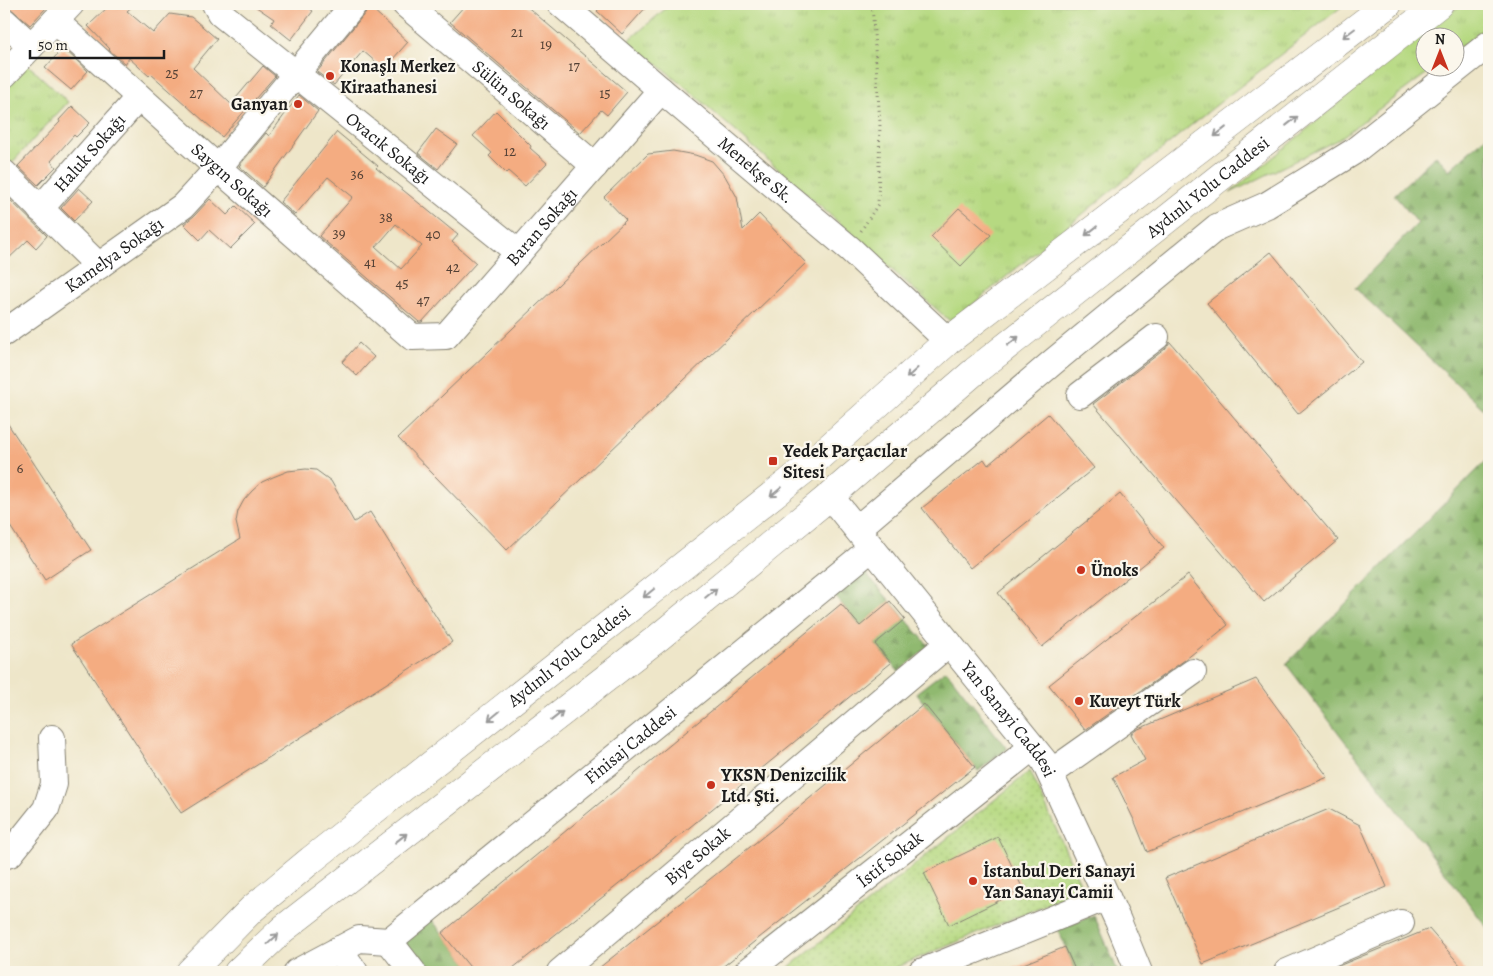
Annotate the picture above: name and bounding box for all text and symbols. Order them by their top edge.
house number: 21 [511,22,523,42]
one-way arrow [1343,27,1356,38]
scale bar [30,28,164,60]
north arrow [1416,28,1466,78]
text: N [1435,30,1445,49]
house number: 19 [540,34,552,54]
text: 50 m [38,35,68,55]
place label: Konaşlı Merkez Kiraathanesi [340,54,456,99]
street label: Sülün Sokağı [467,55,556,135]
house number: 17 [568,56,580,76]
house number: 25 [165,63,179,83]
marker: Konaşlı Merkez Kiraathanesi [324,70,336,82]
house number: 27 [189,83,203,103]
house number: 15 [599,83,611,103]
place label: Ganyan [231,92,288,116]
marker: Ganyan [292,98,304,110]
street label: Ovacık Sokağı [340,106,436,190]
street label: Haluk Sokağı [48,108,131,197]
one-way arrow [1285,115,1298,126]
one-way arrow [1214,126,1227,137]
street label: Menekşe Sk. [713,131,799,209]
street label: Aydınlı Yolu Caddesi [1140,131,1274,244]
street label: Saygın Sokağı [186,137,278,223]
house number: 12 [504,141,516,161]
house number: 36 [350,164,364,184]
street label: Baran Sokağı [501,182,582,271]
house number: 38 [379,207,393,227]
street label: Kamelya Sokağı [60,212,168,298]
house number: 39 [332,223,346,243]
house number: 40 [426,224,440,244]
one-way arrow [1084,226,1098,236]
house number: 41 [364,252,376,272]
house number: 42 [446,257,460,277]
house number: 45 [395,273,409,293]
house number: 47 [416,290,430,310]
one-way arrow [1006,335,1019,346]
one-way arrow [905,368,918,379]
place label: Yedek Parçacılar Sitesi [782,439,908,484]
marker: Yedek Parçacılar Sitesi [767,455,779,467]
house number: 6 [17,458,24,478]
one-way arrow [770,486,783,497]
place label: Ünoks [1091,558,1139,582]
marker: Ünoks [1075,564,1087,576]
one-way arrow [643,587,656,598]
one-way arrow [705,588,718,599]
street label: Aydınlı Yolu Caddesi [502,600,636,713]
street label: Yan Sanayi Caddesi [955,655,1062,781]
place label: Kuveyt Türk [1089,689,1181,713]
marker: Kuveyt Türk [1073,695,1085,707]
street label: Finisaj Caddesi [579,700,681,789]
one-way arrow [488,710,501,721]
one-way arrow [550,711,563,722]
place label: YKSN Denizcilik Ltd. Şti. [720,763,847,808]
marker: YKSN Denizcilik Ltd. Şti. [705,779,717,791]
street label: Biye Sokak [659,821,735,890]
street label: İstif Sokak [852,826,928,893]
one-way arrow [394,833,408,843]
place label: İstanbul Deri Sanayi Yan Sanayi Camii [982,859,1135,904]
marker: İstanbul Deri Sanayi Yan Sanayi Camii [967,875,979,887]
one-way arrow [267,933,280,944]

